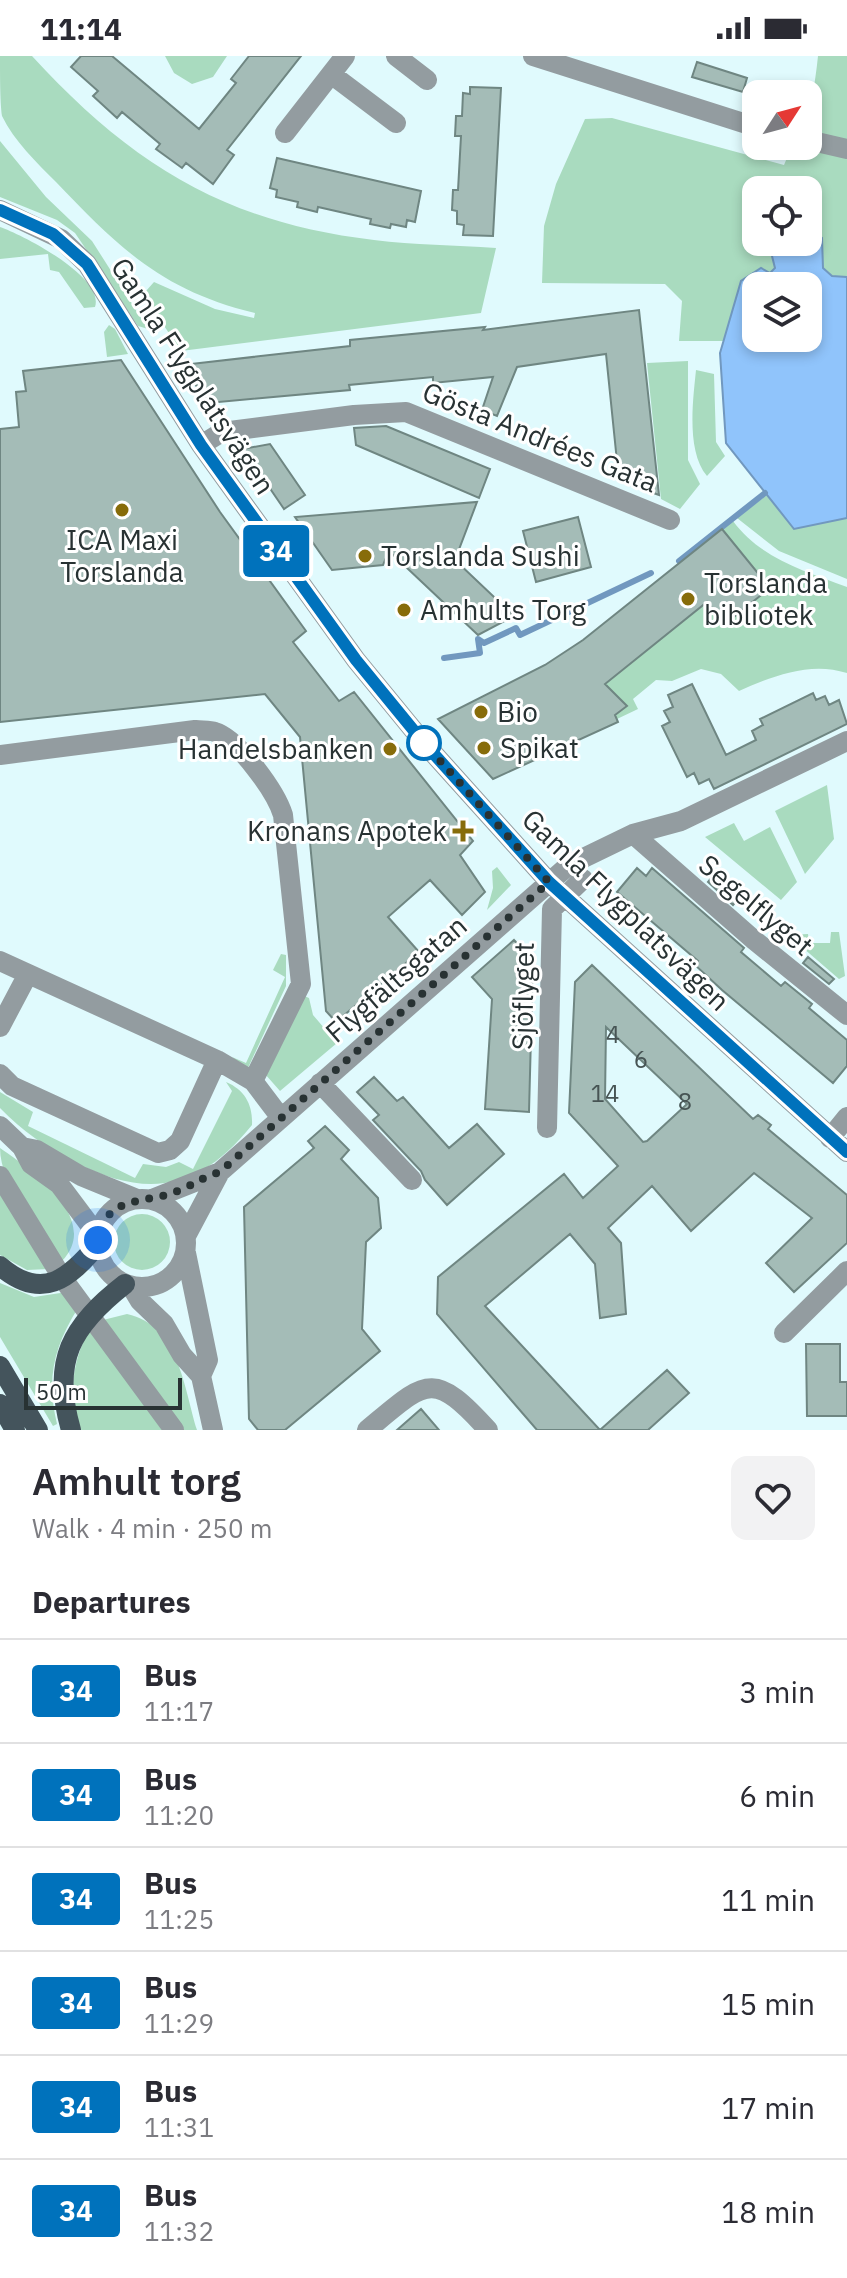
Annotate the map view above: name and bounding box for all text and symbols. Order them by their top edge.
text: 11:14 [40,9,122,48]
north arrow [742,80,822,160]
map controls [742,80,822,352]
button: locate [742,176,822,256]
street label: Gamla Flygplatsvägen [103,250,284,501]
button: layers [742,272,822,352]
street label: Gösta Andrées Gata [417,372,663,501]
marker: ICA Maxi Torslanda [113,501,131,519]
place label: ICA Maxi Torslanda [60,521,184,590]
line badge: 34 [240,525,312,577]
text: 34 [259,532,293,569]
place label: Torslanda Sushi [381,537,580,574]
marker: Torslanda Sushi [356,547,374,565]
place label: Torslanda bibliotek [704,564,828,633]
marker: Torslanda bibliotek [679,590,697,608]
place label: Amhults Torg [420,591,586,628]
marker: Amhults Torg [395,601,413,619]
place label: Bio [497,693,538,730]
marker: Bio [472,703,490,721]
unlabelled marker [407,726,441,760]
place label: Spikat [500,729,579,766]
place label: Handelsbanken [178,730,374,767]
marker: Spikat [475,739,493,757]
marker: Handelsbanken [381,740,399,758]
street label: Gamla Flygplatsvägen [515,801,738,1019]
place label: Kronans Apotek [247,812,447,849]
marker: Kronans Apotek [454,822,472,840]
street label: Segelflyget [691,846,821,963]
street label: Flygfältsgatan [317,907,474,1050]
street label: Sjöflyget [503,942,542,1050]
house number: 4 [606,1018,620,1050]
house number: 6 [634,1043,648,1075]
house number: 14 [591,1077,619,1109]
house number: 8 [678,1085,692,1117]
your location [78,1220,118,1260]
scale bar [24,1374,182,1410]
text: 50 m [36,1377,87,1406]
text: Amhult torg [32,1456,241,1505]
button: heart [731,1456,815,1540]
text: Walk · 4 min · 250 m [32,1511,272,1545]
text: Departures [32,1582,191,1621]
text: Bus [144,1655,197,1694]
text: 34 [59,1672,93,1709]
text: 3 min [739,1672,815,1711]
text: 11:17 [144,1694,214,1728]
text: Bus [144,1759,197,1798]
text: 34 [59,1776,93,1813]
text: 6 min [739,1776,815,1815]
text: 11:20 [144,1798,214,1832]
text: Bus [144,1863,197,1902]
text: 34 [59,1880,93,1917]
text: 11 min [721,1880,815,1919]
text: 11:25 [144,1902,214,1936]
text: Bus [144,1967,197,2006]
text: 34 [59,1984,93,2021]
text: 15 min [721,1984,815,2023]
text: 11:29 [144,2006,214,2040]
text: Bus [144,2071,197,2110]
text: 34 [59,2088,93,2125]
text: 17 min [721,2088,815,2127]
text: 11:31 [144,2110,214,2144]
text: Bus [144,2175,197,2214]
text: 34 [59,2192,93,2229]
text: 18 min [721,2192,815,2231]
text: 11:32 [144,2214,214,2248]

